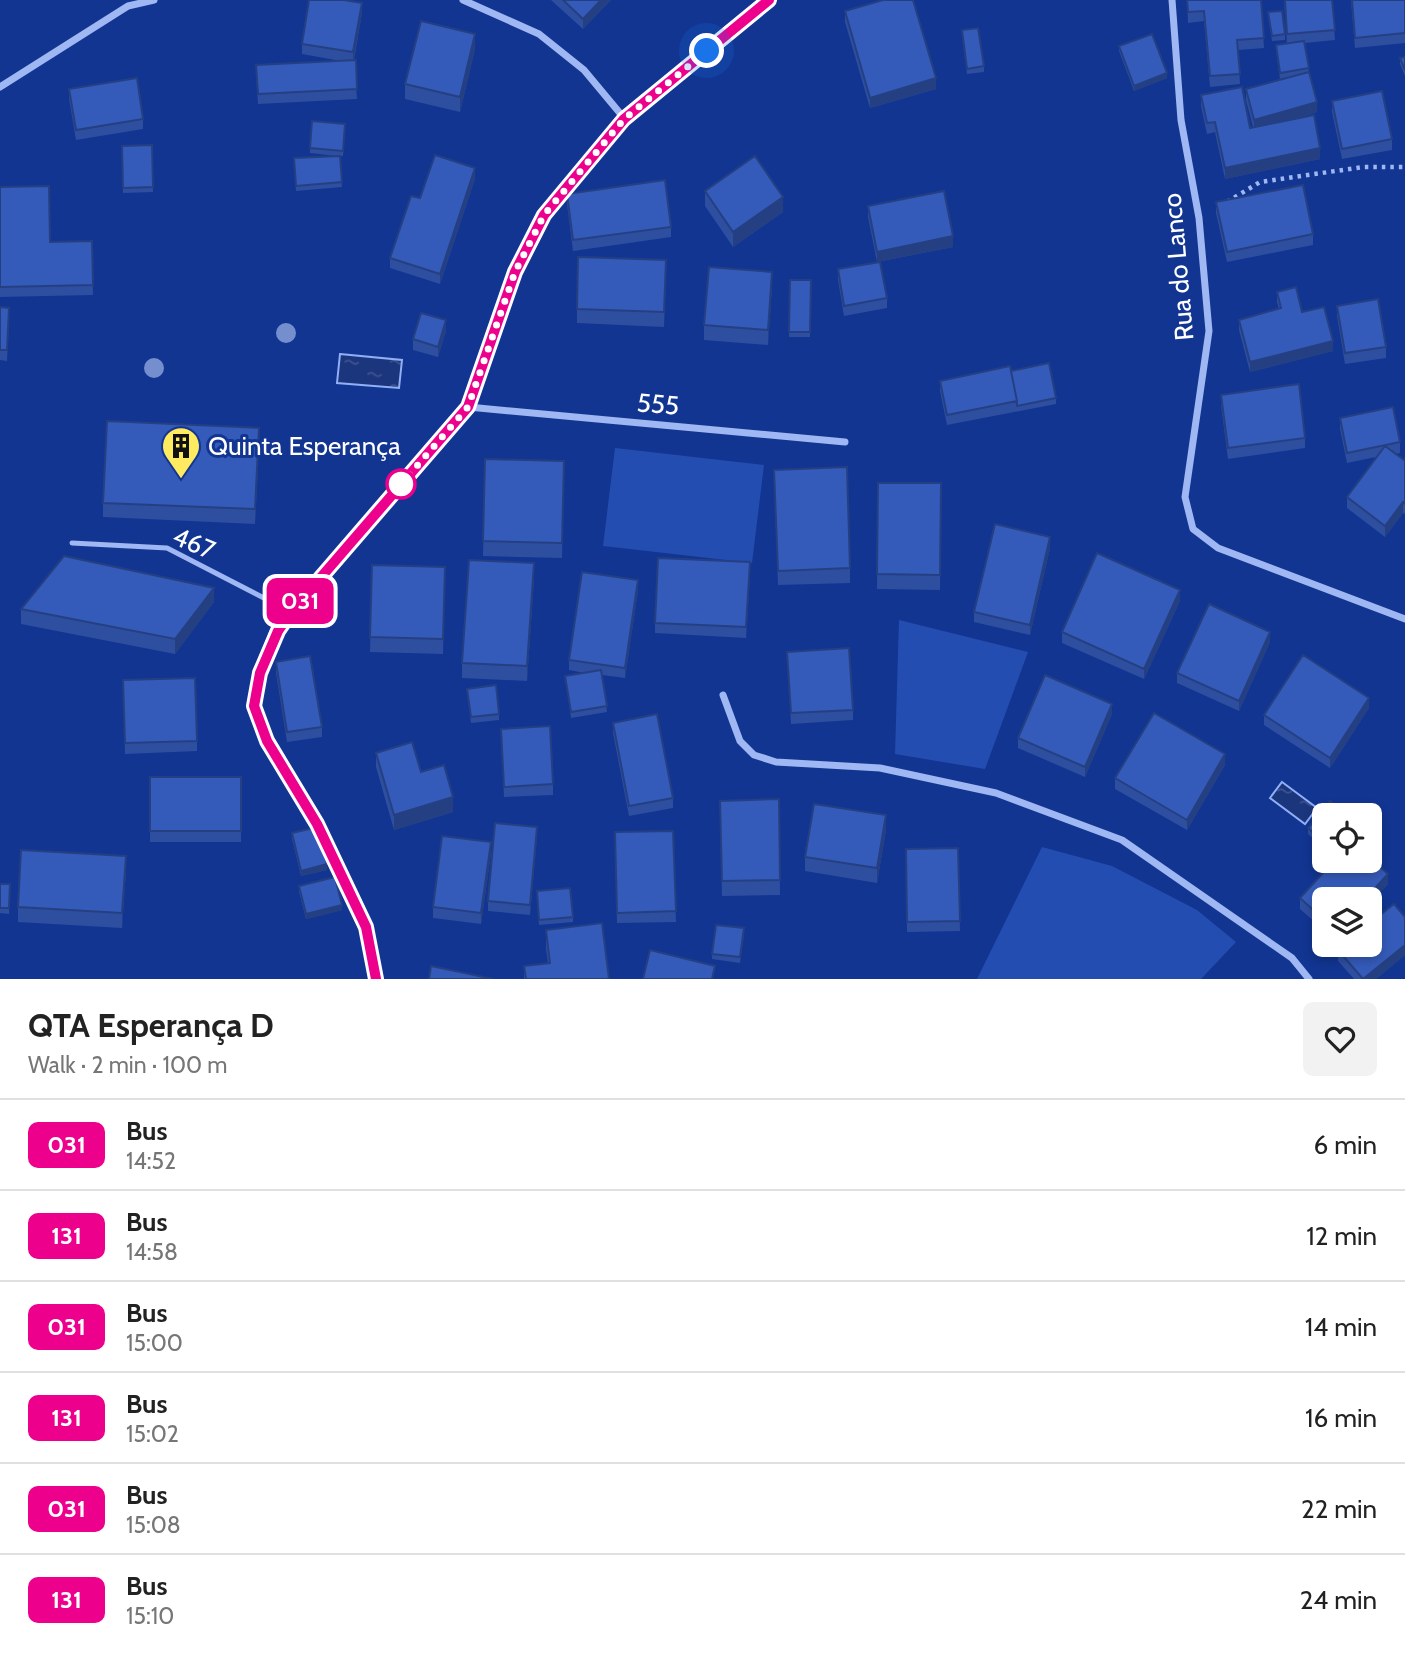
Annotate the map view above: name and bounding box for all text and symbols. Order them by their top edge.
your location [689,33,724,68]
street label: Rua do Lanco [1156,192,1200,342]
street label: 555 [636,386,680,422]
building icon: Quinta Esperança [160,425,202,480]
place label: Quinta Esperança [208,430,401,462]
unlabelled marker [386,469,416,499]
street label: 467 [168,520,220,566]
line badge: 031 [260,578,340,624]
text: 031 [281,586,319,615]
map controls [1312,803,1382,957]
button: locate [1312,803,1382,873]
button: layers [1312,887,1382,957]
button: heart [1303,1002,1377,1076]
text: QTA Esperança D [28,1005,274,1045]
text: Walk · 2 min · 100 m [28,1051,227,1079]
text: Bus [126,1115,167,1147]
text: 6 min [1314,1129,1377,1161]
text: 031 [47,1130,86,1159]
text: 14:52 [126,1147,176,1175]
text: Bus [126,1206,167,1238]
text: 12 min [1306,1220,1377,1252]
text: 131 [51,1221,82,1250]
text: 14:58 [126,1238,178,1266]
text: Bus [126,1297,167,1329]
text: 14 min [1305,1311,1377,1343]
text: 031 [47,1312,86,1341]
text: 15:00 [126,1329,183,1357]
text: Bus [126,1388,167,1420]
text: 16 min [1305,1402,1377,1434]
text: 131 [51,1403,82,1432]
text: 15:02 [126,1420,179,1448]
text: Bus [126,1479,167,1511]
text: 22 min [1301,1493,1377,1525]
text: 031 [47,1494,86,1523]
text: 15:08 [126,1511,181,1539]
text: Bus [126,1570,167,1602]
text: 24 min [1300,1584,1377,1616]
text: 131 [51,1585,82,1614]
text: 15:10 [126,1602,174,1630]

